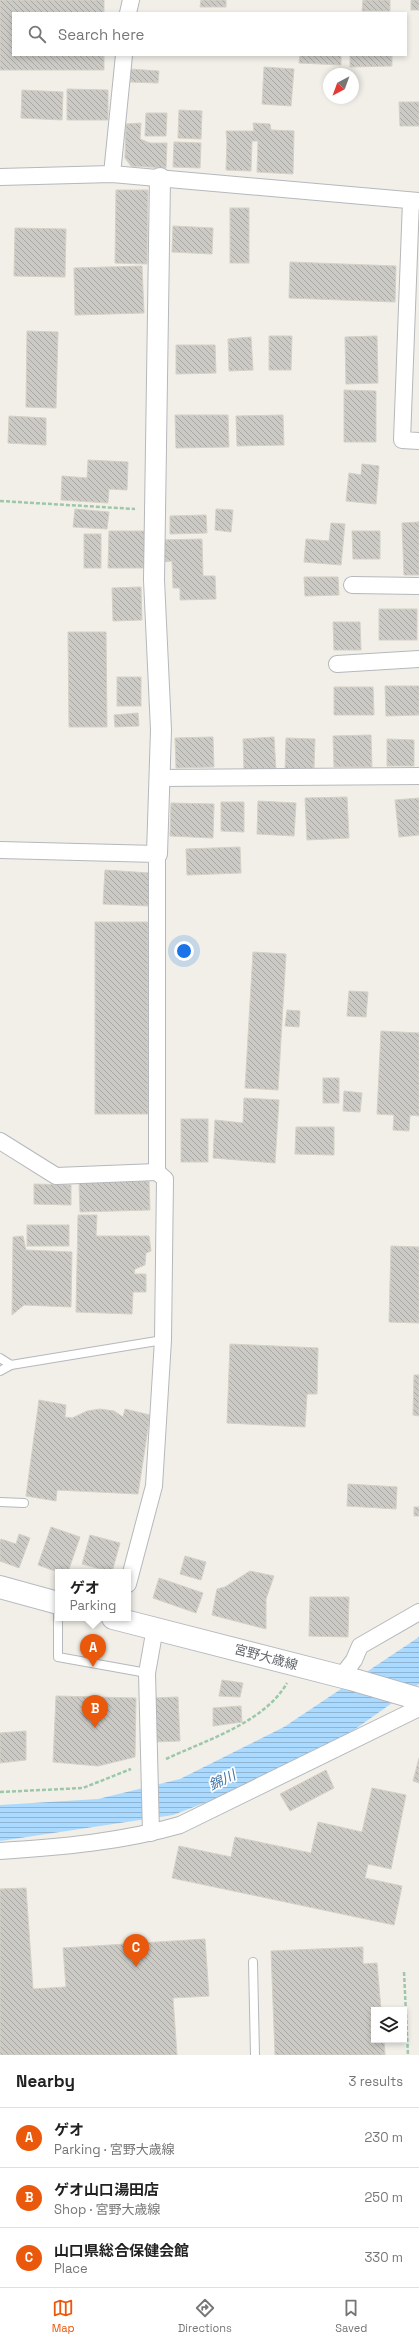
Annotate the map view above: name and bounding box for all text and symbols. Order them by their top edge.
search box [12,12,407,56]
icon: search [26,23,48,45]
text: Search here [58,25,144,44]
north arrow [323,68,359,104]
your location [174,941,194,961]
popup [55,1569,131,1621]
text: ゲオ [70,1578,100,1597]
text: Parking [70,1597,116,1614]
pin: A [80,1634,106,1667]
street label: 宮野大歳線 [232,1640,300,1674]
pin: B [82,1695,108,1728]
water label: 錦川 [206,1765,240,1794]
pin: C [123,1934,149,1967]
map controls [371,2007,407,2043]
button: layers [371,2007,407,2043]
text: Nearby [16,2070,75,2092]
text: 3 results [349,2073,403,2090]
text: ゲオ [54,2120,84,2139]
text: A [25,2129,33,2146]
text: 230 m [365,2129,403,2146]
text: Parking · 宮野大歳線 [54,2141,175,2158]
text: ゲオ山口湯田店 [54,2180,159,2199]
text: B [25,2189,33,2206]
text: 250 m [365,2189,403,2206]
text: Shop · 宮野大歳線 [54,2201,160,2218]
text: 山口県総合保健会館 [54,2241,189,2260]
text: C [25,2249,33,2266]
text: 330 m [364,2249,403,2266]
text: Place [54,2260,88,2277]
tab: Map [52,2297,75,2335]
tab: Directions [178,2297,232,2335]
tab: Saved [335,2297,367,2335]

